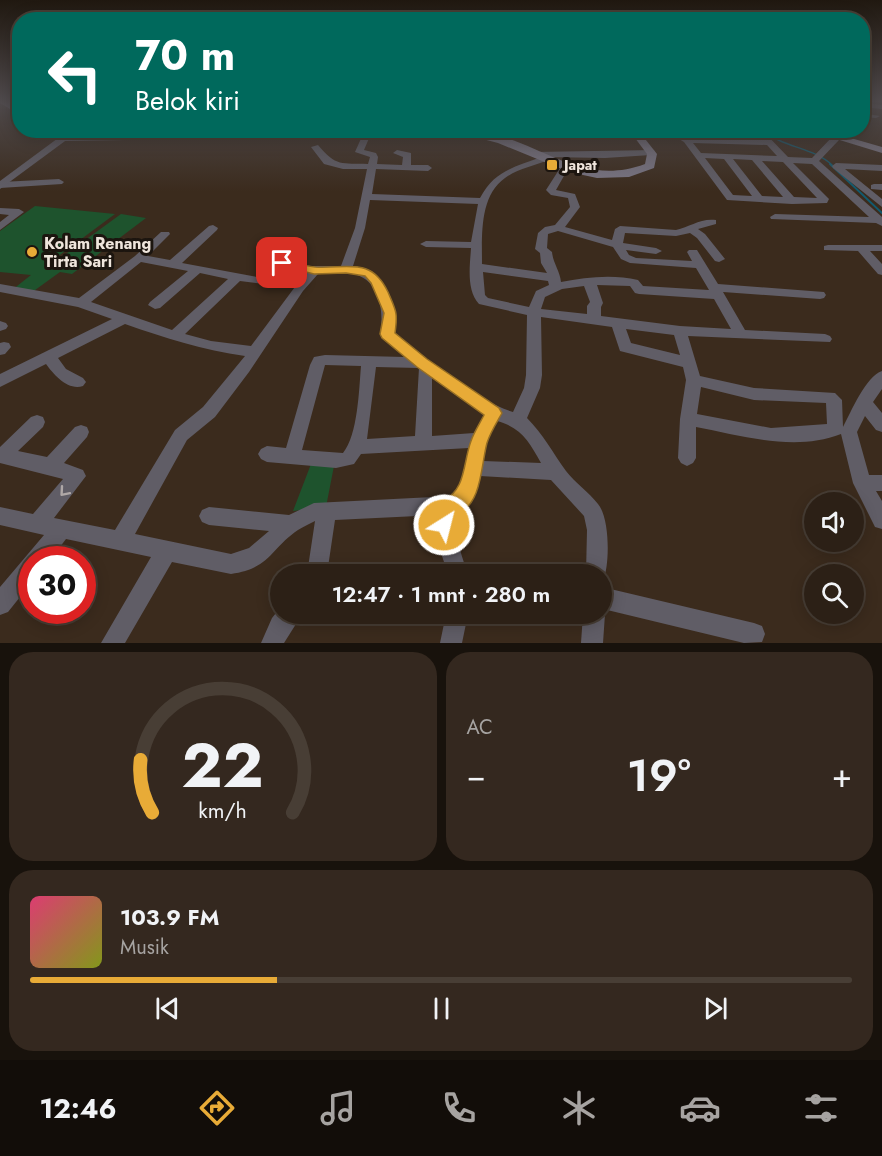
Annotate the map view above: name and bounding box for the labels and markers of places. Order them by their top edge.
place label: Japat [561,155,597,175]
marker: Japat [545,158,559,172]
place label: Kolam Renang Tirta Sari [44,232,151,273]
pin [256,237,307,288]
marker: Kolam Renang Tirta Sari [25,245,39,259]

